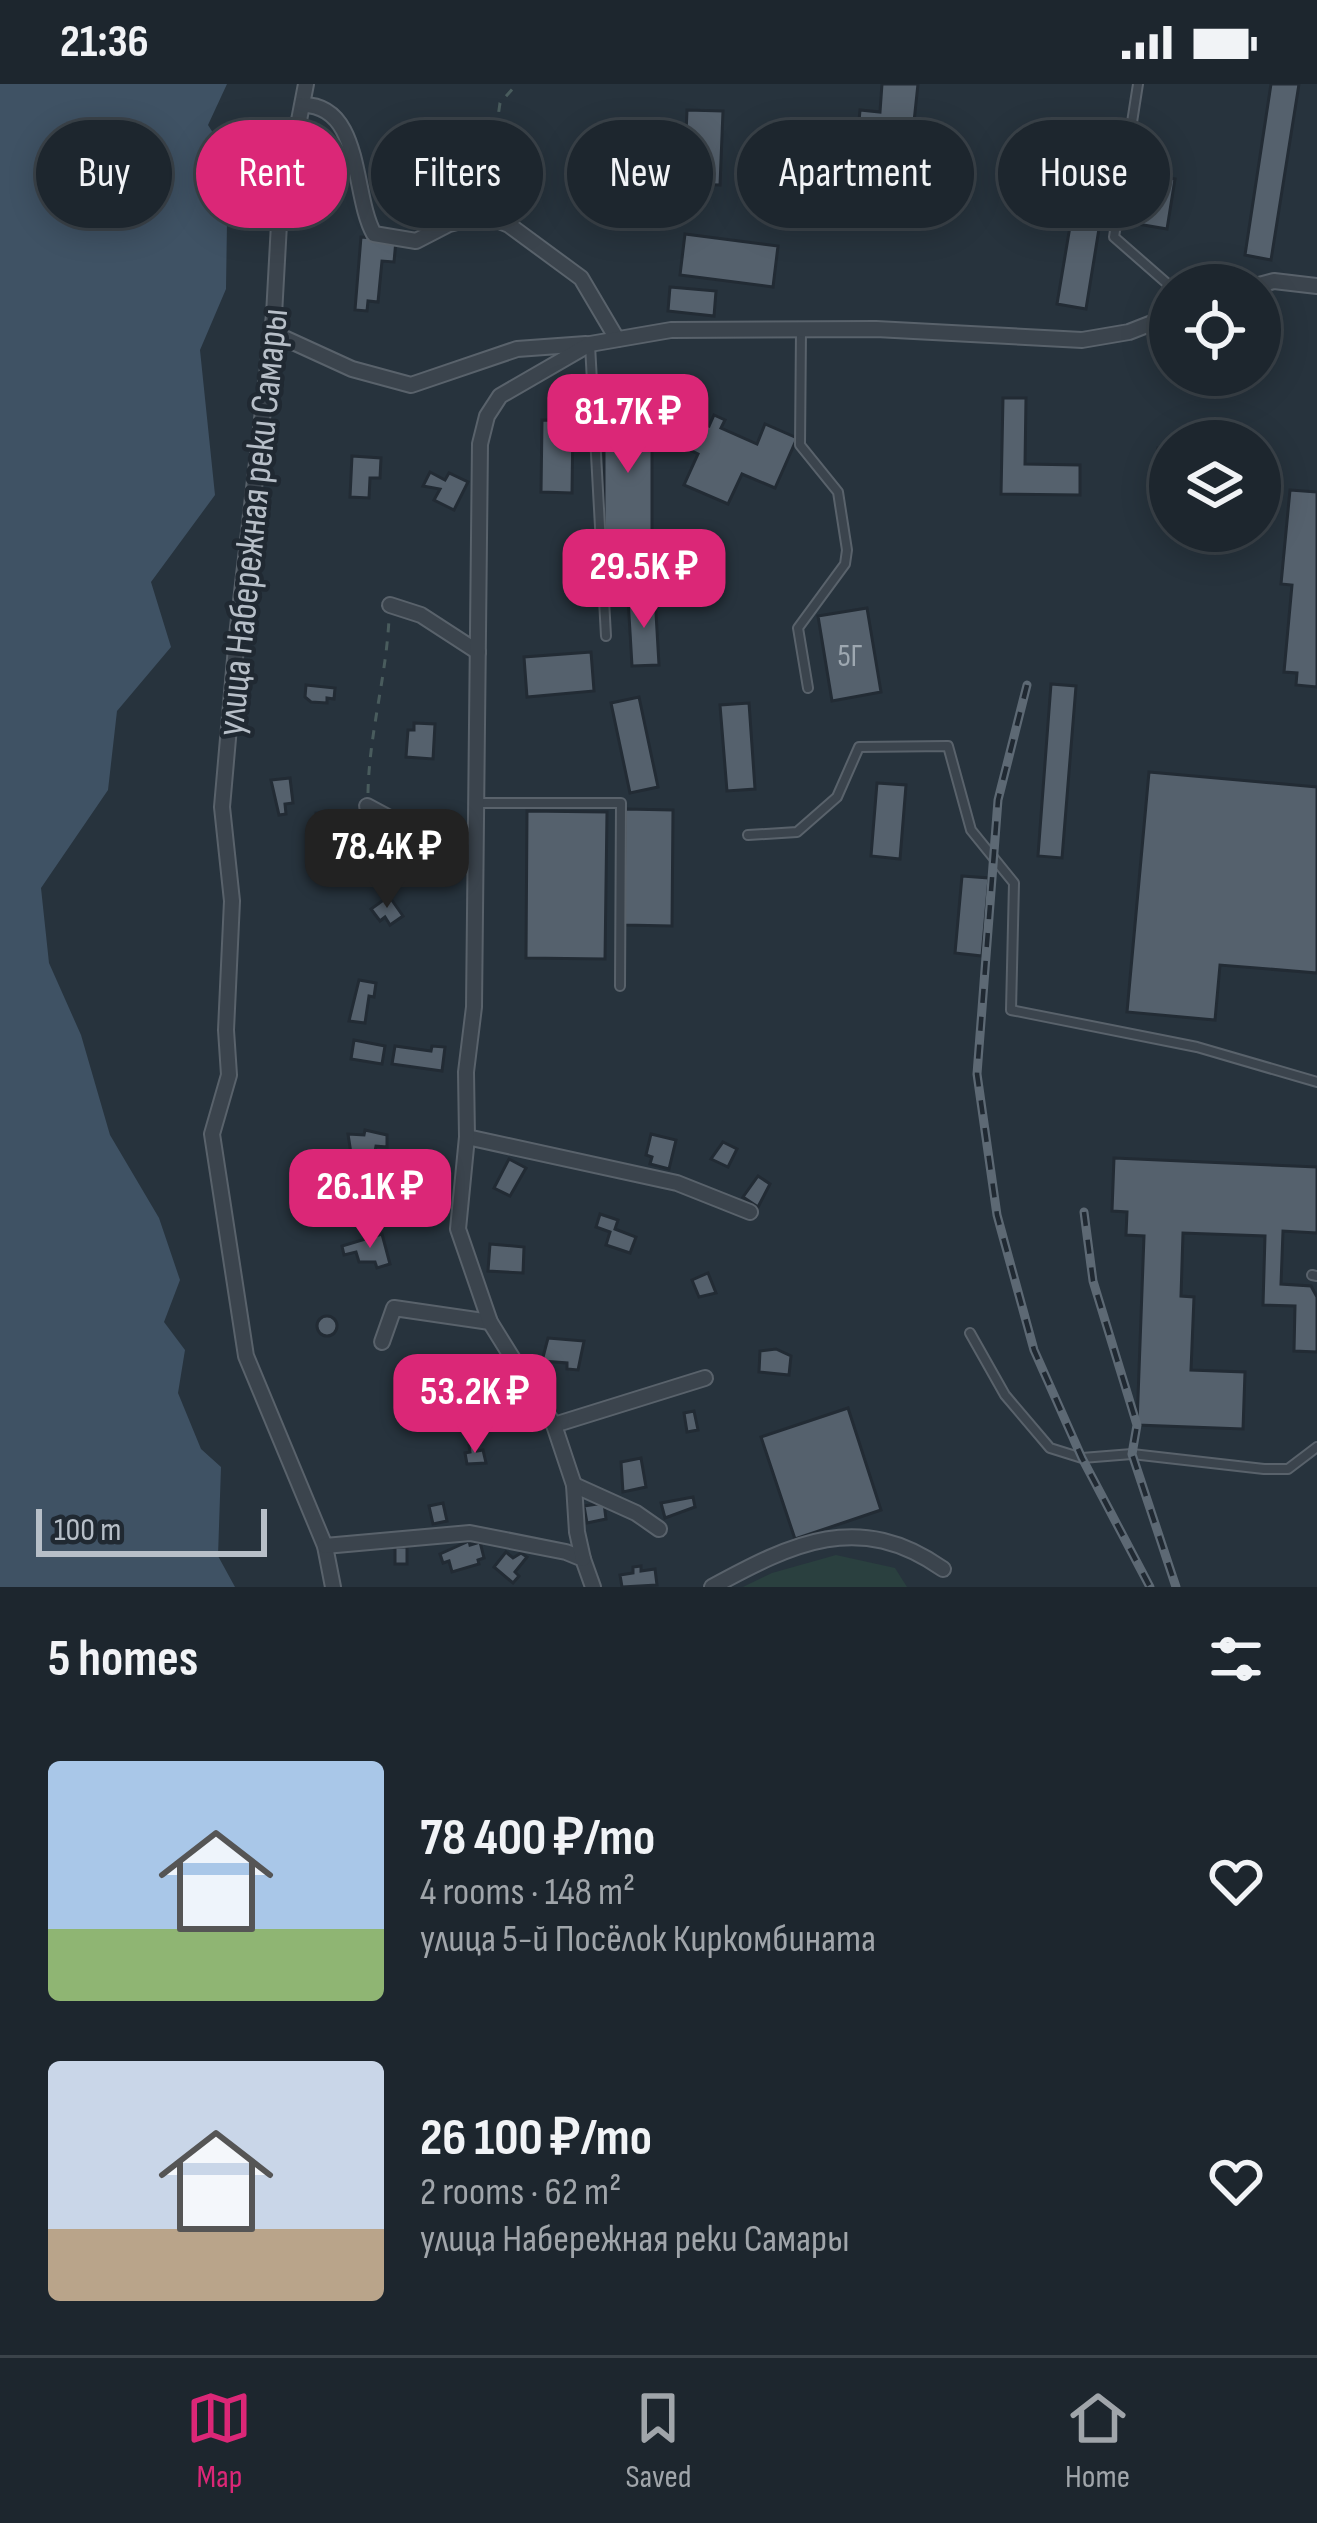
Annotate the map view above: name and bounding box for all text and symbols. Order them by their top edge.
text: 21:36 [60,15,149,70]
chip: Buy [36,120,172,228]
chip: Rent [196,120,347,228]
chip: Filters [371,120,543,228]
chip: New [567,120,713,228]
chip: Apartment [737,120,974,228]
chip: House [998,120,1170,228]
map controls [1149,264,1281,552]
button: locate [1149,264,1281,396]
street label: улица Набережная реки Самары [208,306,299,738]
pin: 81.7K ₽ [517,374,739,476]
text: 81.7K ₽ [574,389,682,436]
button: layers [1149,420,1281,552]
pin: 29.5K ₽ [533,529,755,631]
text: 29.5K ₽ [590,544,699,591]
house number: 5Г [837,636,863,676]
pin: 78.4K ₽ [276,809,498,911]
text: 78.4K ₽ [332,824,442,871]
pin: 26.1K ₽ [259,1149,481,1251]
text: 26.1K ₽ [316,1164,424,1211]
pin: 53.2K ₽ [364,1354,586,1456]
text: 53.2K ₽ [420,1369,530,1416]
scale bar [36,1503,267,1556]
text: 100 m [54,1510,121,1550]
icon: filters [1203,1626,1269,1692]
text: 5 homes [48,1629,198,1690]
text: 78 400 ₽/mo [420,1808,655,1869]
icon: home [144,1809,288,1953]
icon: heart [1203,1848,1269,1914]
text: 4 rooms · 148 m² [420,1869,635,1916]
text: улица 5-й Посёлок Киркомбината [420,1916,876,1963]
text: 26 100 ₽/mo [420,2108,652,2169]
icon: home [144,2109,288,2253]
icon: heart [1203,2148,1269,2214]
text: 2 rooms · 62 m² [420,2169,621,2216]
text: улица Набережная реки Самары [420,2216,849,2263]
tab: Map [186,2385,252,2497]
tab: Saved [625,2385,692,2497]
tab: Home [1065,2385,1131,2497]

